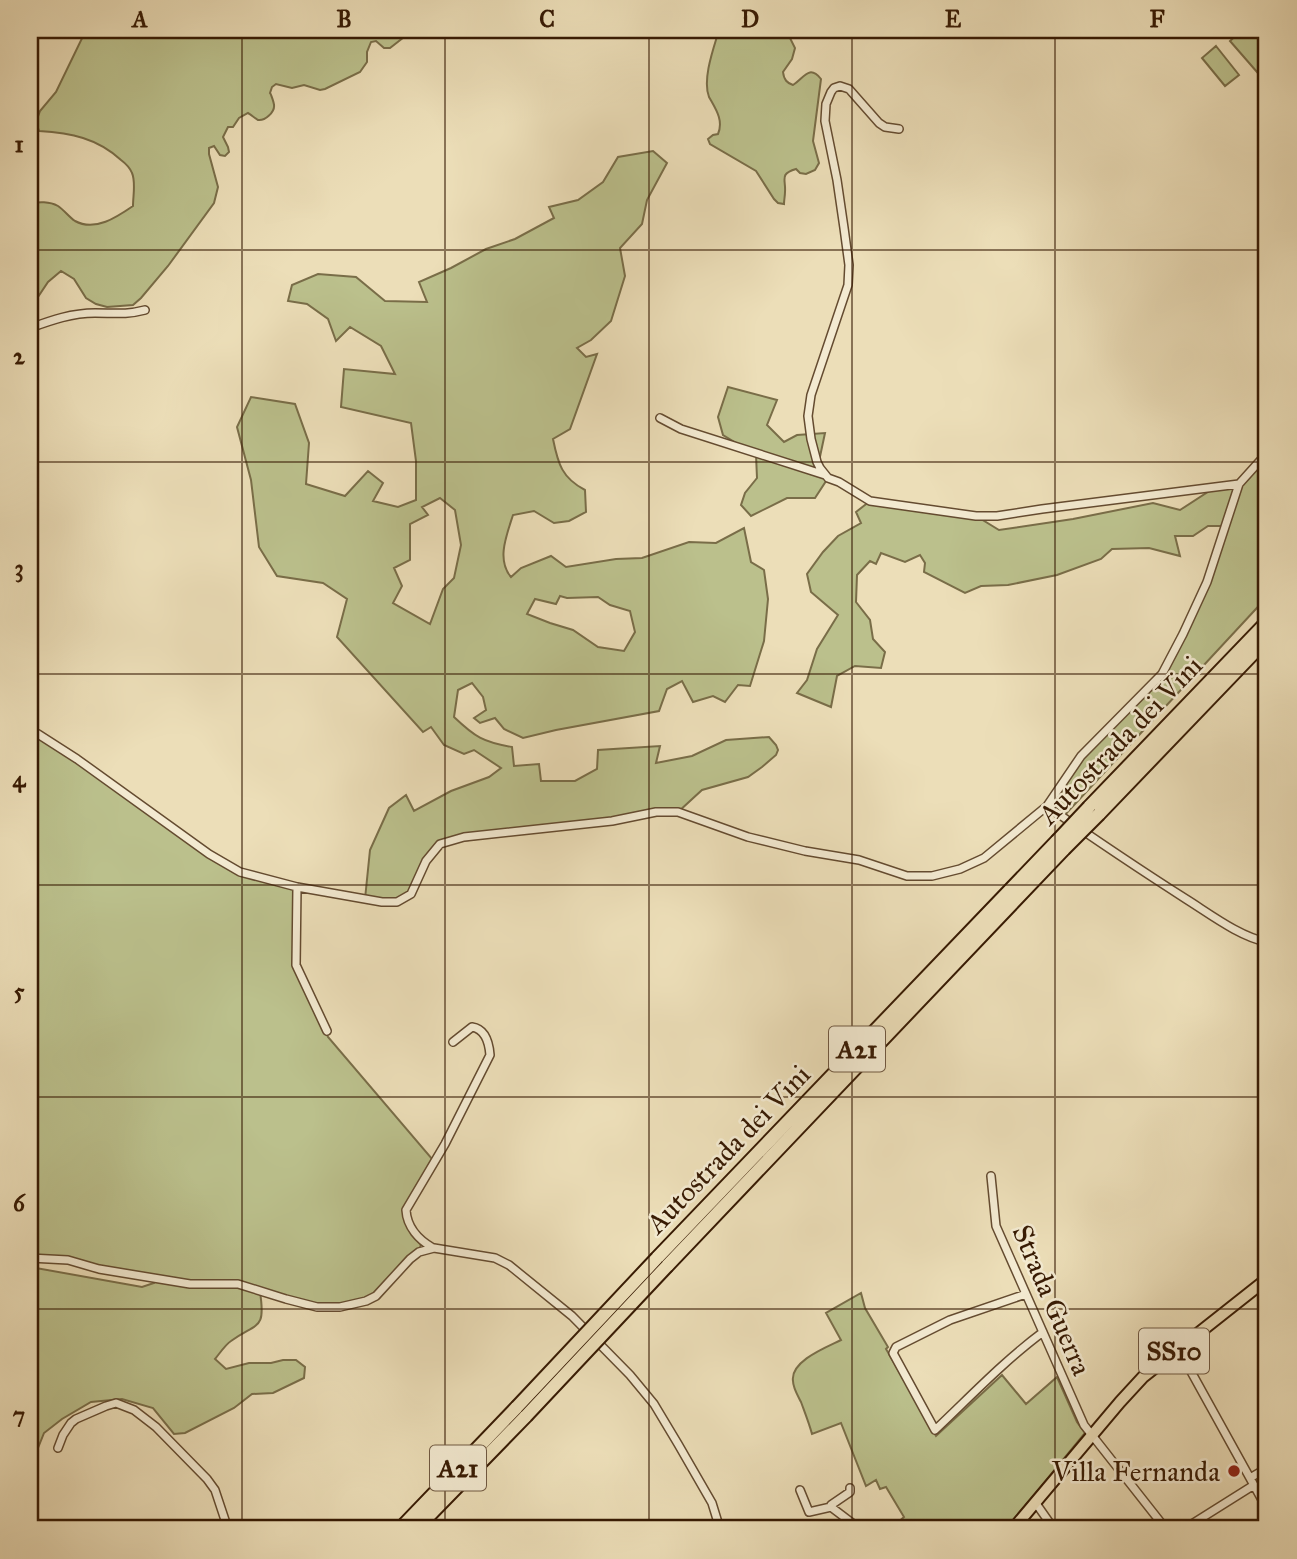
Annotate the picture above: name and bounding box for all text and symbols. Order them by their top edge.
text: A [130,5,148,33]
text: B [336,5,352,33]
text: C [539,5,555,33]
text: D [741,5,759,33]
text: E [945,5,962,33]
text: F [1149,5,1165,33]
text: 1 [14,130,24,158]
text: 2 [13,342,25,370]
text: 3 [14,554,24,583]
street label: Autostrada dei Vini [1030,648,1210,833]
text: 4 [13,765,27,793]
text: 5 [14,977,25,1005]
road number: A21 [829,1026,885,1072]
street label: Autostrada dei Vini [638,1057,818,1242]
text: 6 [13,1189,26,1217]
street label: Strada Guerra [1005,1219,1099,1381]
road number: SS10 [1139,1328,1209,1374]
text: 7 [13,1401,25,1429]
road number: A21 [430,1446,486,1490]
place label: Villa Fernanda [1051,1454,1220,1489]
marker: Villa Fernanda [1226,1463,1242,1479]

